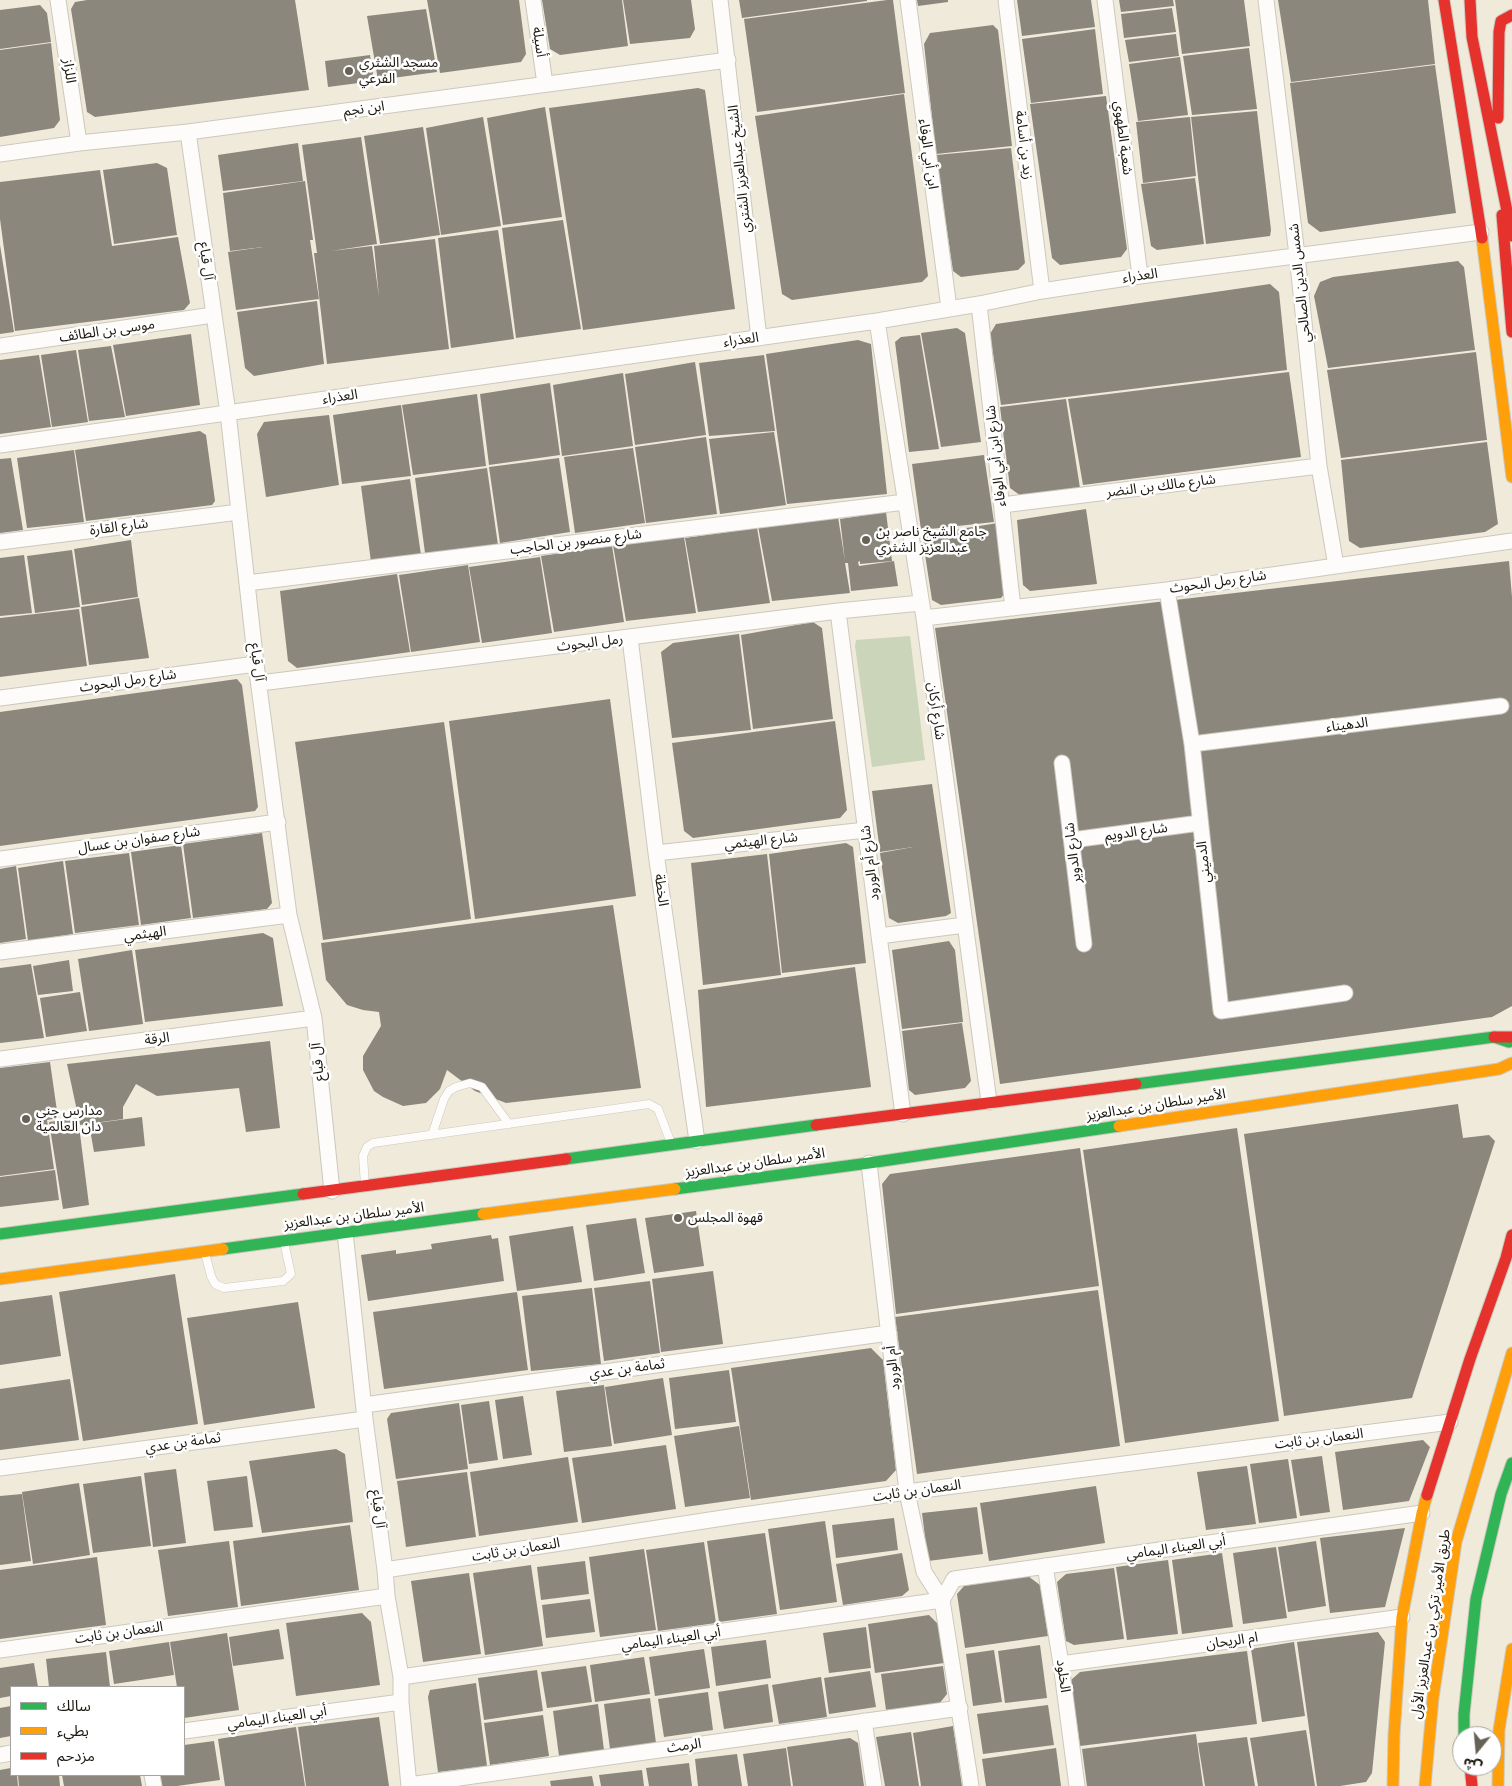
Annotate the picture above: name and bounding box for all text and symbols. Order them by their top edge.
street label: أسيلة [529,26,549,58]
place label: مسجد الشثري الفرعي [359,55,438,88]
street label: اللزاز [59,58,79,84]
marker: مسجد الشثري الفرعي [343,65,355,77]
street label: ابن نجم [342,98,386,120]
street label: شعبة الطهوي [1110,100,1136,176]
street label: الشيخ عبدالعزيز الشتري [725,104,755,234]
street label: زيد بن أسامة [1011,109,1037,181]
street label: ابن أبي الوفاء [915,118,941,190]
street label: شمس الدين الصالحي [1285,223,1315,343]
street label: آل قباع [195,241,217,281]
street label: العذراء [1121,265,1159,287]
street label: موسى بن الطائف [58,316,156,346]
street label: العذراء [722,329,760,351]
street label: العذراء [321,386,359,408]
street label: شارع ابن أبي الوفاء [982,404,1010,508]
street label: شارع مالك بن النضر [1105,471,1217,501]
street label: شارع القارة [89,515,149,539]
place label: جامع الشيخ ناصر بن عبدالعزيز الشثري [876,524,987,556]
street label: شارع منصور بن الحاجب [509,526,643,558]
marker: جامع الشيخ ناصر بن عبدالعزيز الشثري [860,534,872,546]
street label: شارع رمل البحوث [1169,567,1267,597]
street label: رمل البحوث [556,631,624,655]
street label: آل قباع [246,642,268,682]
street label: شارع رمل البحوث [79,666,177,696]
street label: شارع أركان [924,681,948,741]
street label: الدهيناء [1325,714,1369,736]
street label: شارع الدويم [1103,819,1169,845]
street label: شارع الدوير [1061,822,1085,884]
street label: شارع صفوان بن عسال [77,823,201,857]
street label: شارع أم الورود [857,824,883,902]
street label: شارع الهيثمي [723,829,799,853]
street label: الدميني [1193,840,1215,884]
street label: الخطة [650,873,672,907]
street label: الهيثمي [123,923,167,945]
street label: الرقة [143,1029,171,1049]
street label: آل قباع [308,1042,328,1082]
street label: الأمير سلطان بن عبدالعزيز [1085,1086,1227,1124]
place label: مدارس جنى دان العالمية [36,1103,103,1136]
marker: مدارس جنى دان العالمية [20,1113,32,1125]
street label: الأمير سلطان بن عبدالعزيز [684,1145,826,1181]
street label: الأمير سلطان بن عبدالعزيز [283,1199,425,1233]
place label: قهوة المجلس [688,1210,763,1226]
marker: قهوة المجلس [672,1212,684,1224]
street label: أم الورود [882,1345,904,1391]
street label: ثمامة بن عدي [588,1355,666,1383]
street label: النعمان بن ثابت [1274,1425,1364,1453]
street label: ثمامة بن عدي [144,1429,222,1457]
street label: النعمان بن ثابت [872,1476,962,1506]
street label: آل قباع [367,1489,389,1529]
street label: طريق الأمير تركي بن عبدالعزيز الأول [1408,1528,1454,1720]
street label: أبي العيناء اليمامي [1125,1533,1227,1563]
street label: النعمان بن ثابت [471,1535,561,1565]
street label: النعمان بن ثابت [74,1618,164,1648]
street label: أبي العيناء اليمامي [620,1624,722,1654]
street label: ام الريحان [1205,1629,1259,1653]
street label: الخلود [1052,1658,1074,1694]
legend [10,1686,185,1776]
text: سالك [57,1697,91,1715]
street label: أبي العيناء اليمامي [226,1703,328,1733]
text: بطيء [57,1722,89,1740]
north arrow [1452,1726,1502,1776]
street label: الرمث [666,1735,702,1757]
text: مزدحم [57,1747,95,1765]
text: ش [1461,1754,1484,1776]

